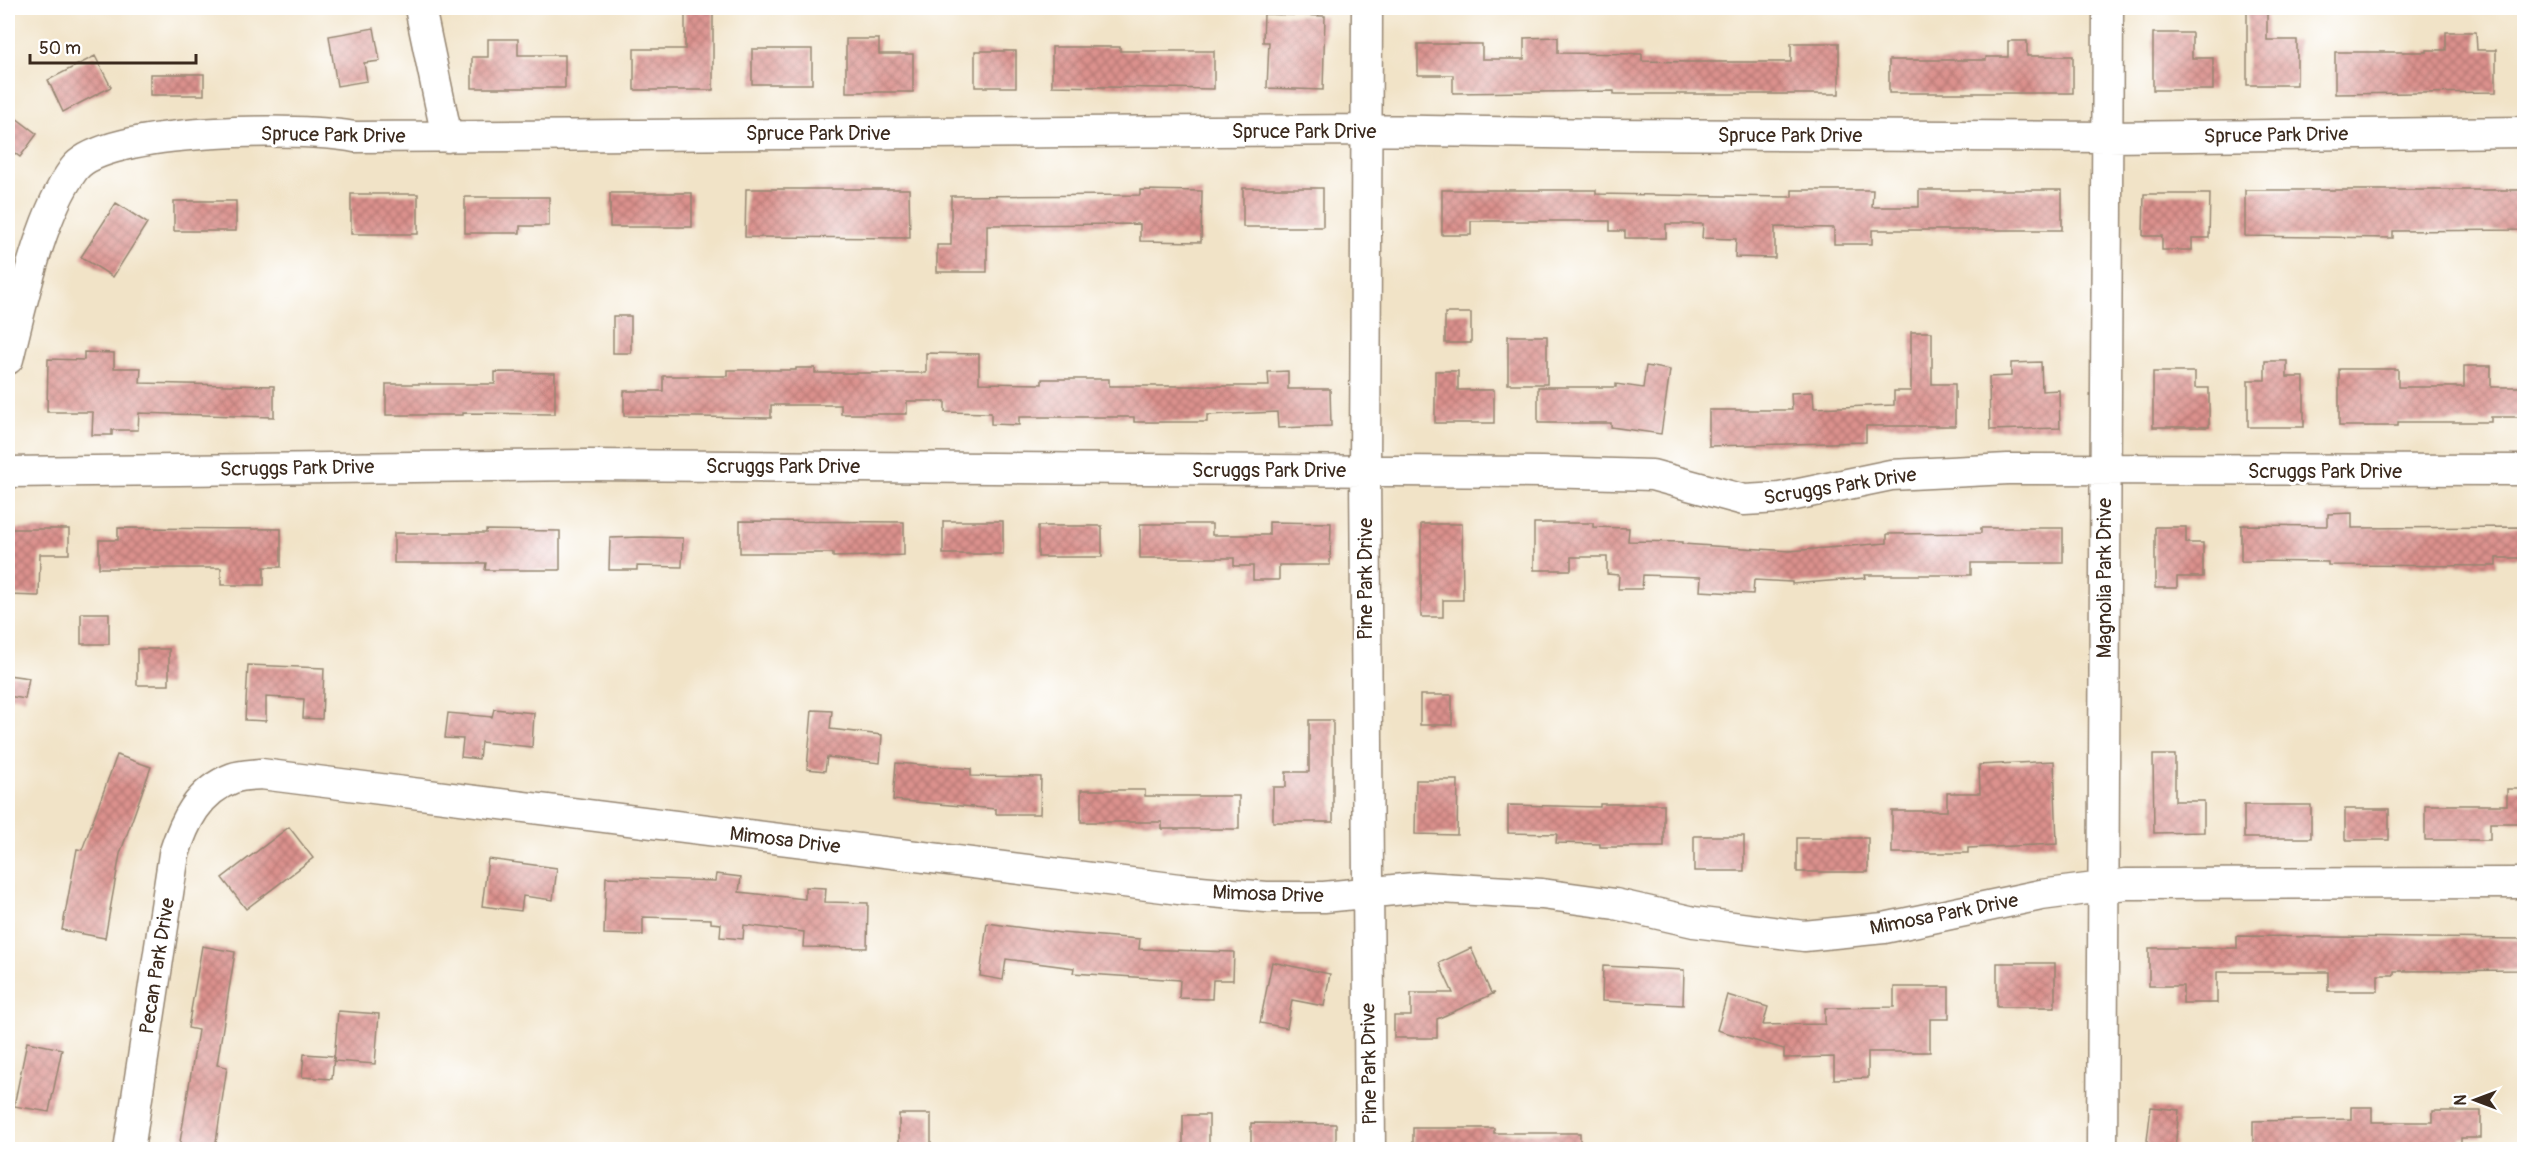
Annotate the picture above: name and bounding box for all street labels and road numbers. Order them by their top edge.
street label: Spruce Park Drive [1232,119,1376,144]
street label: Spruce Park Drive [260,121,406,149]
street label: Spruce Park Drive [746,121,890,146]
street label: Spruce Park Drive [2203,121,2349,149]
street label: Spruce Park Drive [1718,123,1862,148]
street label: Scruggs Park Drive [220,454,375,482]
street label: Scruggs Park Drive [706,454,860,479]
street label: Scruggs Park Drive [1192,458,1346,483]
street label: Scruggs Park Drive [2248,459,2402,484]
street label: Scruggs Park Drive [1762,462,1918,510]
street label: Magnolia Park Drive [2092,498,2117,658]
street label: Pine Park Drive [1353,518,1378,640]
street label: Mimosa Drive [728,821,842,859]
street label: Mimosa Drive [1212,880,1324,908]
street label: Mimosa Park Drive [1868,887,2020,941]
street label: Pecan Park Drive [134,896,180,1036]
street label: Pine Park Drive [1355,1003,1383,1125]

